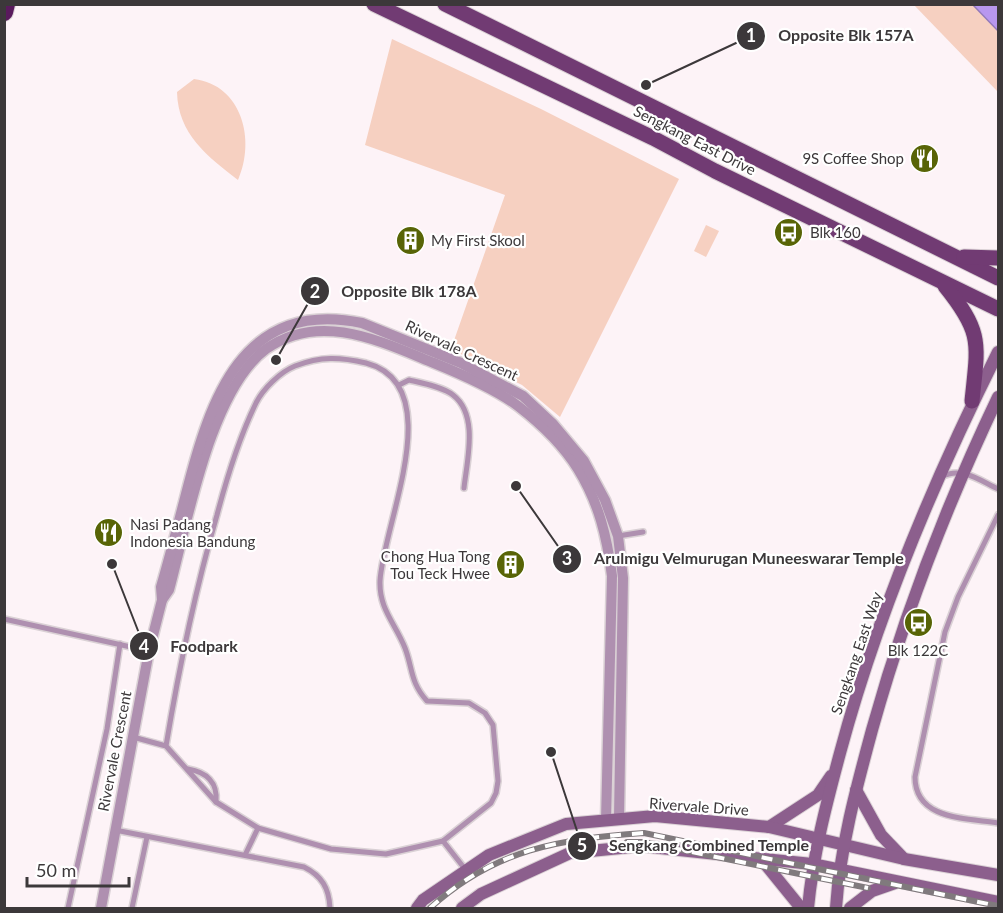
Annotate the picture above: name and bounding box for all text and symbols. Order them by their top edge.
callout: Opposite Blk 157A [736,19,926,53]
text: 1 [746,24,756,46]
text: Opposite Blk 157A [778,25,915,44]
street label: Sengkang East Drive [631,101,759,179]
restaurant icon: 9S Coffee Shop [909,142,941,174]
place label: 9S Coffee Shop [802,149,904,167]
bus stop icon: Blk 160 [773,216,805,248]
place label: Blk 160 [810,223,861,241]
building icon: My First Skool [394,224,426,256]
place label: My First Skool [431,231,525,249]
callout: Opposite Blk 178A [300,274,489,308]
text: 2 [310,280,320,302]
text: Opposite Blk 178A [341,281,478,300]
street label: Rivervale Crescent [403,316,522,384]
place label: Nasi Padang Indonesia Bandung [130,515,256,550]
restaurant icon: Nasi Padang Indonesia Bandung [93,517,125,549]
callout: Arulmigu Velmurugan Muneeswarar Temple [552,542,917,576]
place label: Chong Hua Tong Tou Teck Hwee [381,547,490,582]
text: 3 [562,547,572,569]
text: Arulmigu Velmurugan Muneeswarar Temple [593,548,904,567]
building icon: Chong Hua Tong Tou Teck Hwee [495,549,527,581]
street label: Sengkang East Way [827,589,886,717]
bus stop icon: Blk 122C [902,607,934,639]
callout: Foodpark [129,629,250,663]
text: 4 [139,635,149,657]
text: Foodpark [170,636,238,655]
place label: Blk 122C [888,641,948,659]
street label: Rivervale Crescent [94,689,135,813]
street label: Rivervale Drive [649,794,750,818]
callout: Sengkang Combined Temple [567,829,821,863]
text: 5 [577,834,587,856]
text: Sengkang Combined Temple [609,835,810,854]
scale bar [27,850,129,888]
text: 50 m [36,859,76,881]

